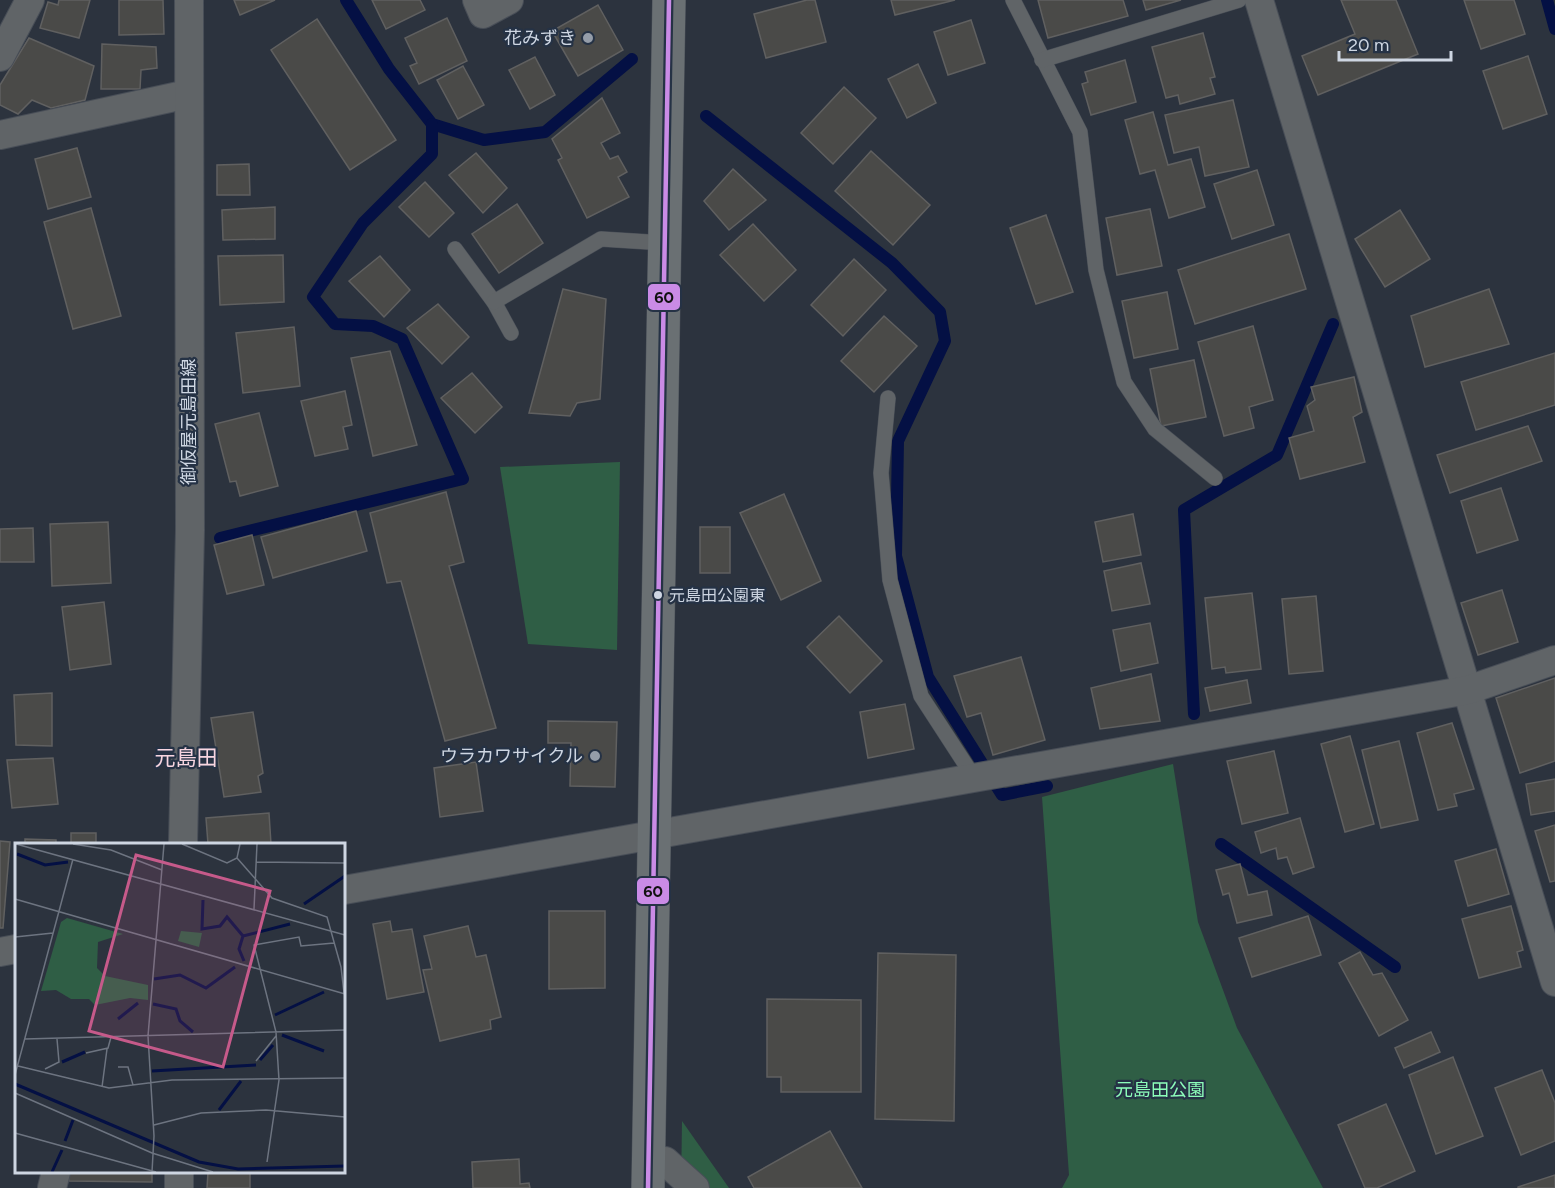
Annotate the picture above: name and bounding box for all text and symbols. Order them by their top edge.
scale bar [1339,24,1452,62]
place label: 花みずき [504,27,576,49]
marker: 花みずき [581,31,595,45]
text: 20 m [1348,34,1389,56]
line badge: 60 [647,283,681,311]
text: 60 [654,288,674,307]
street label: 御仮屋元島田線 [178,359,200,485]
place label: 元島田公園東 [669,586,765,605]
marker: 元島田公園東 [652,589,664,601]
district label: 元島田 [155,745,218,770]
place label: ウラカワサイクル [440,745,583,767]
marker: ウラカワサイクル [588,749,602,763]
inset map [15,843,345,1173]
line badge: 60 [636,877,670,905]
text: 60 [643,882,663,901]
park label: 元島田公園 [1115,1079,1205,1101]

